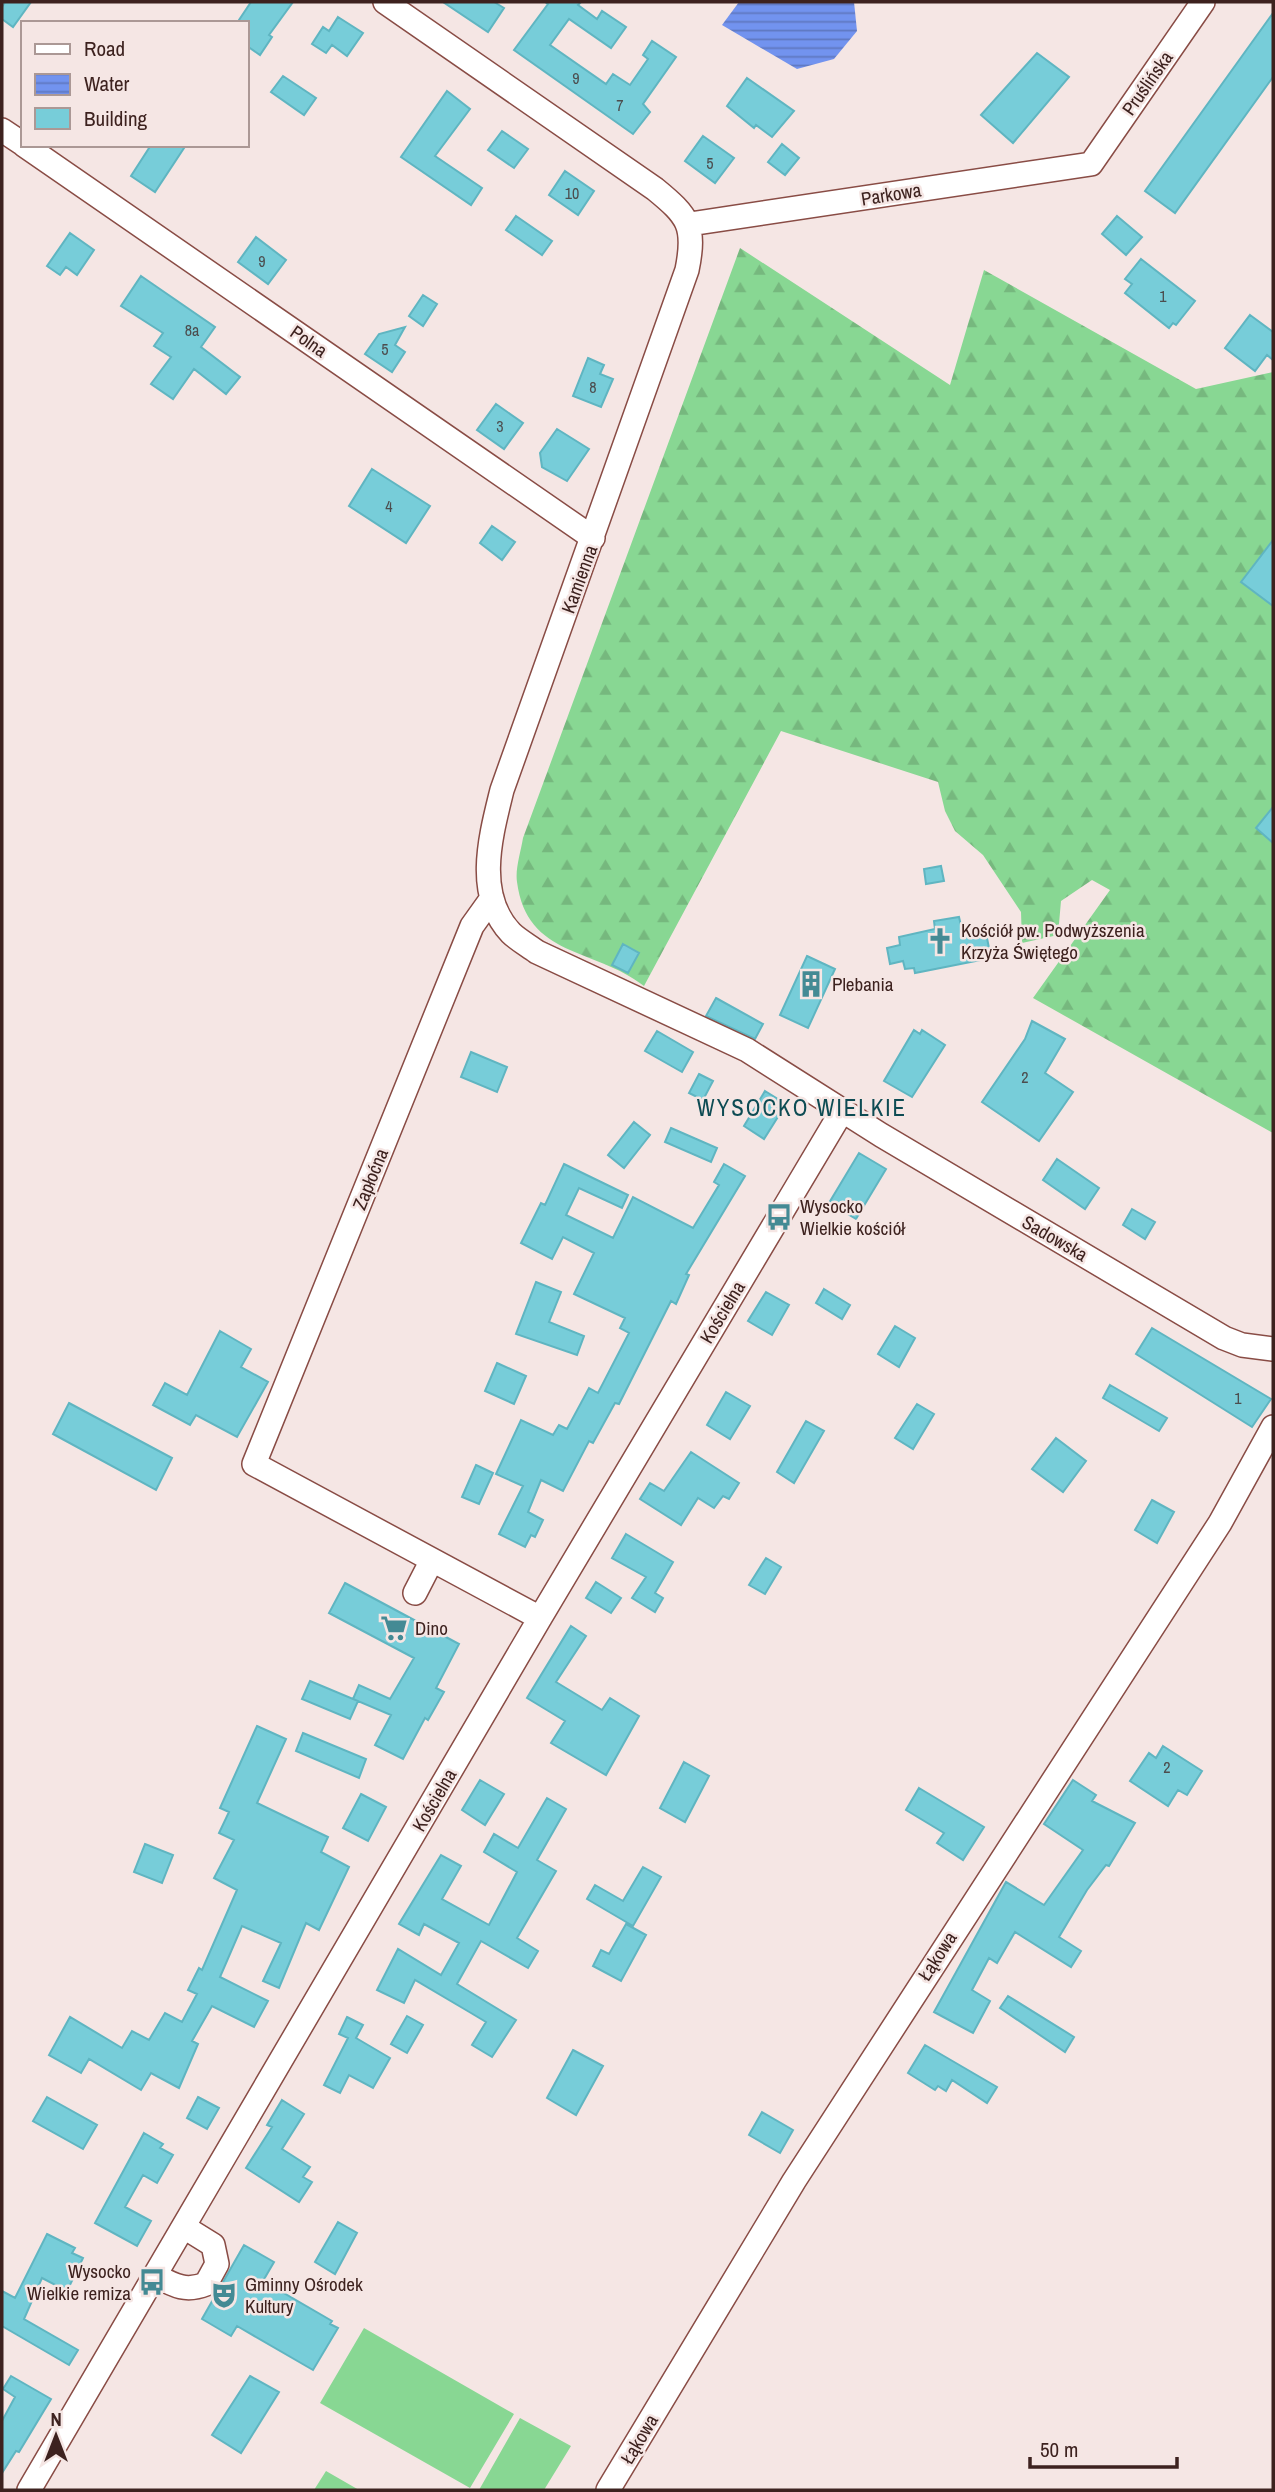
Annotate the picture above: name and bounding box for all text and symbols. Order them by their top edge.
legend [21,21,248,147]
text: Road [84,34,125,63]
street label: Pruślińska [1115,45,1179,120]
house number: 9 [572,67,580,89]
text: Water [84,69,130,98]
house number: 7 [616,94,624,116]
text: Building [84,104,148,133]
house number: 5 [706,152,714,174]
street label: Parkowa [859,176,923,212]
house number: 10 [565,182,579,204]
house number: 9 [258,250,266,272]
house number: 1 [1159,285,1167,307]
house number: 8a [185,319,200,341]
street label: Polna [285,319,333,363]
house number: 5 [381,338,389,360]
house number: 8 [589,376,597,398]
house number: 3 [496,415,504,437]
house number: 4 [385,495,393,517]
street label: Kamienna [555,541,603,617]
place label: Kościół pw. Podwyższenia Krzyża Świętego [961,917,1145,965]
church icon: Kościół pw. Podwyższenia Krzyża Świętego [925,926,955,956]
building icon: Plebania [796,969,826,999]
place label: Plebania [832,971,894,997]
house number: 2 [1021,1066,1029,1088]
district label: WYSOCKO WIELKIE [697,1092,907,1123]
street label: Zapłoćna [346,1144,394,1214]
place label: Wysocko Wielkie kościół [800,1193,906,1241]
bus stop icon: Wysocko Wielkie kościół [764,1202,794,1232]
street label: Sadowska [1017,1209,1093,1267]
street label: Kościelna [693,1276,751,1348]
house number: 1 [1234,1387,1242,1409]
supermarket icon: Dino [379,1613,409,1643]
place label: Dino [415,1615,448,1641]
house number: 2 [1163,1756,1171,1778]
street label: Kościelna [406,1764,463,1836]
street label: Łąkowa [911,1926,963,1986]
place label: Wysocko Wielkie remiza [27,2258,131,2306]
bus stop icon: Wysocko Wielkie remiza [137,2267,167,2297]
place label: Gminny Ośrodek Kultury [245,2271,363,2319]
theatre icon: Gminny Ośrodek Kultury [209,2280,239,2310]
north arrow [21,2401,91,2471]
text: N [50,2406,62,2432]
street label: Łąkowa [614,2409,664,2469]
scale bar [1030,2426,1177,2470]
text: 50 m [1040,2435,1078,2464]

